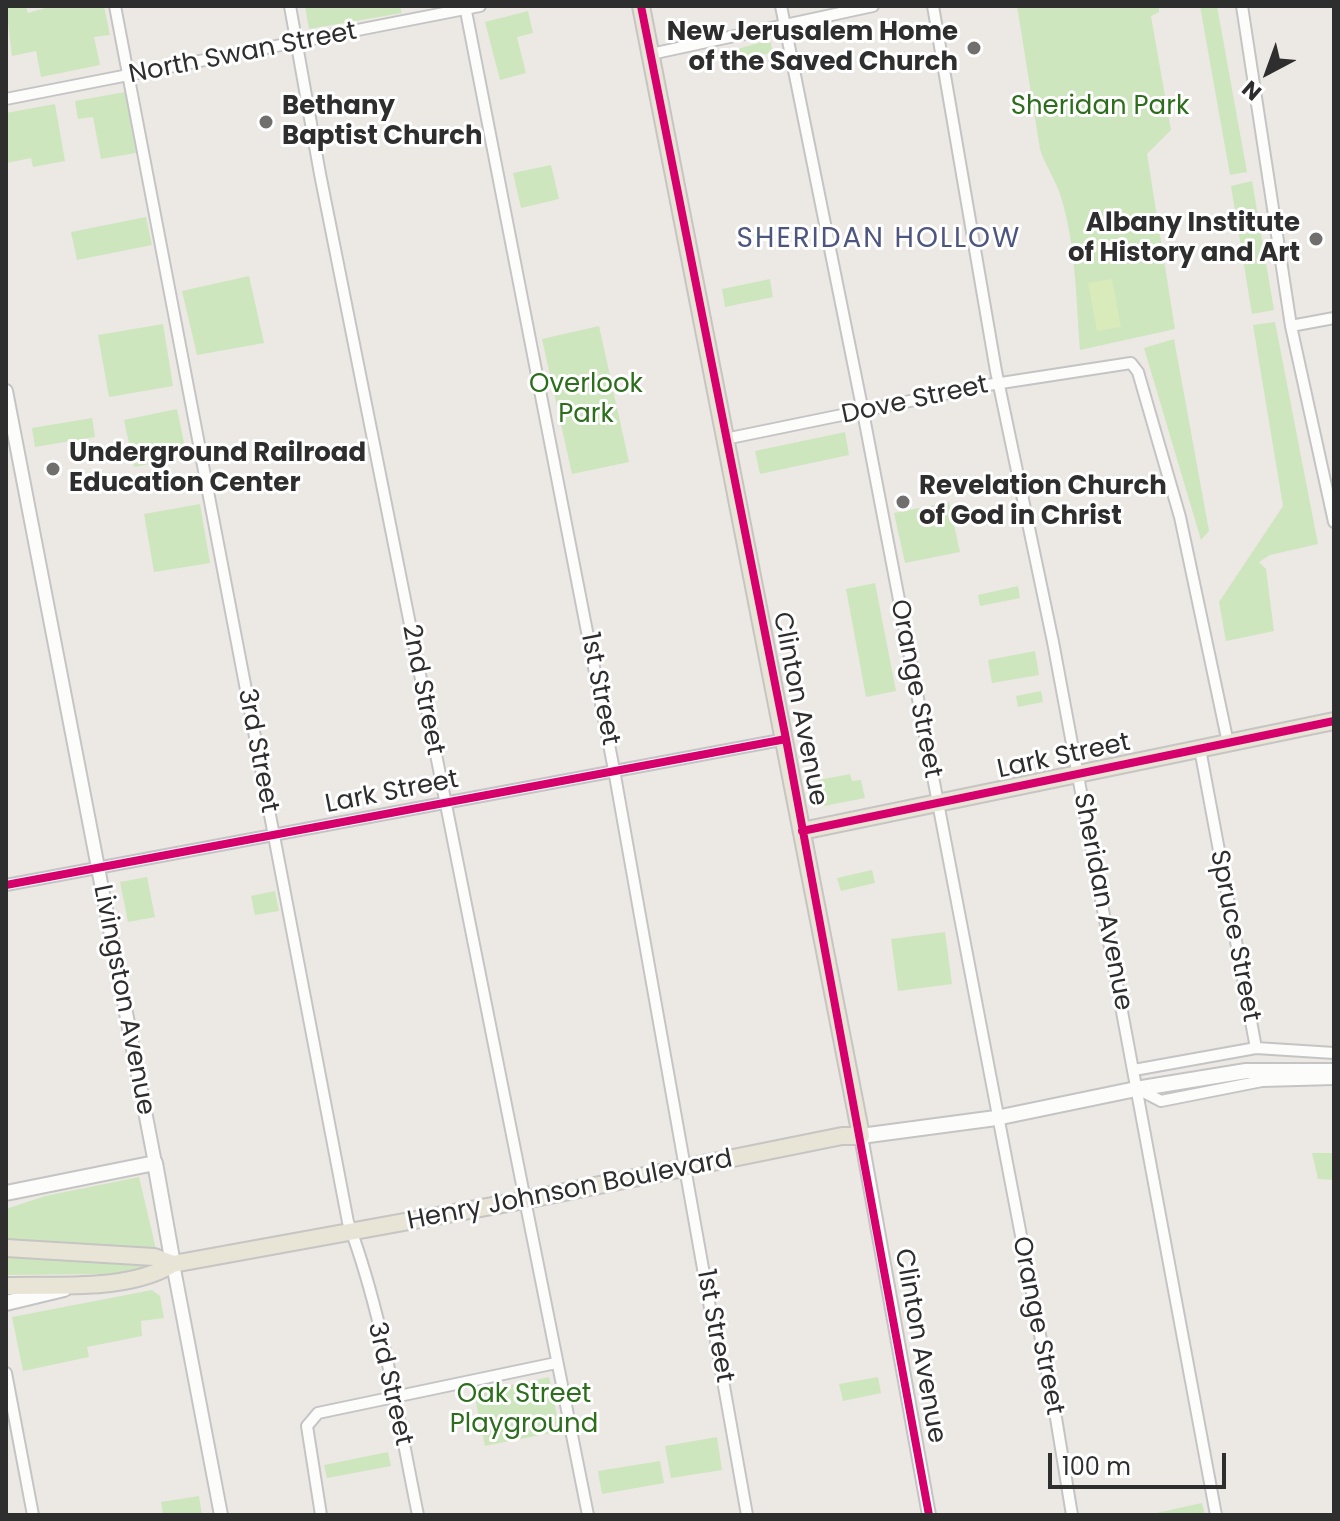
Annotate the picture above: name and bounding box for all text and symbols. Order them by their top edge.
street label: North Swan Street [126,17,360,91]
place label: New Jerusalem Home of the Saved Church [667,17,958,78]
north arrow [1228,32,1308,112]
marker: New Jerusalem Home of the Saved Church [965,39,983,57]
text: N [1236,73,1268,108]
place label: Bethany Baptist Church [282,91,482,152]
park label: Sheridan Park [1011,91,1189,123]
marker: Bethany Baptist Church [257,113,275,131]
place label: Albany Institute of History and Art [1068,208,1300,270]
district label: SHERIDAN HOLLOW [737,223,1021,257]
marker: Albany Institute of History and Art [1307,230,1325,248]
park label: Overlook Park [529,369,643,430]
street label: Dove Street [839,370,991,432]
place label: Underground Railroad Education Center [69,438,366,500]
marker: Underground Railroad Education Center [44,460,62,478]
place label: Revelation Church of God in Christ [919,471,1167,532]
marker: Revelation Church of God in Christ [894,493,912,511]
street label: Orange Street [882,597,948,781]
street label: Clinton Avenue [765,609,833,809]
street label: 2nd Street [394,622,450,758]
street label: 1st Street [573,630,625,748]
street label: 3rd Street [230,686,284,816]
street label: Lark Street [995,728,1133,786]
street label: Lark Street [323,765,461,821]
street label: Sheridan Avenue [1066,791,1138,1013]
street label: Spruce Street [1202,848,1266,1024]
street label: Livingston Avenue [85,882,161,1118]
street label: Henry Johnson Boulevard [405,1144,735,1238]
street label: Orange Street [1004,1234,1070,1418]
street label: Clinton Avenue [887,1246,951,1446]
street label: 1st Street [689,1267,739,1385]
street label: 3rd Street [360,1319,418,1449]
park label: Oak Street Playground [450,1379,598,1440]
scale bar [1052,1437,1230,1487]
text: 100 m [1062,1450,1131,1483]

